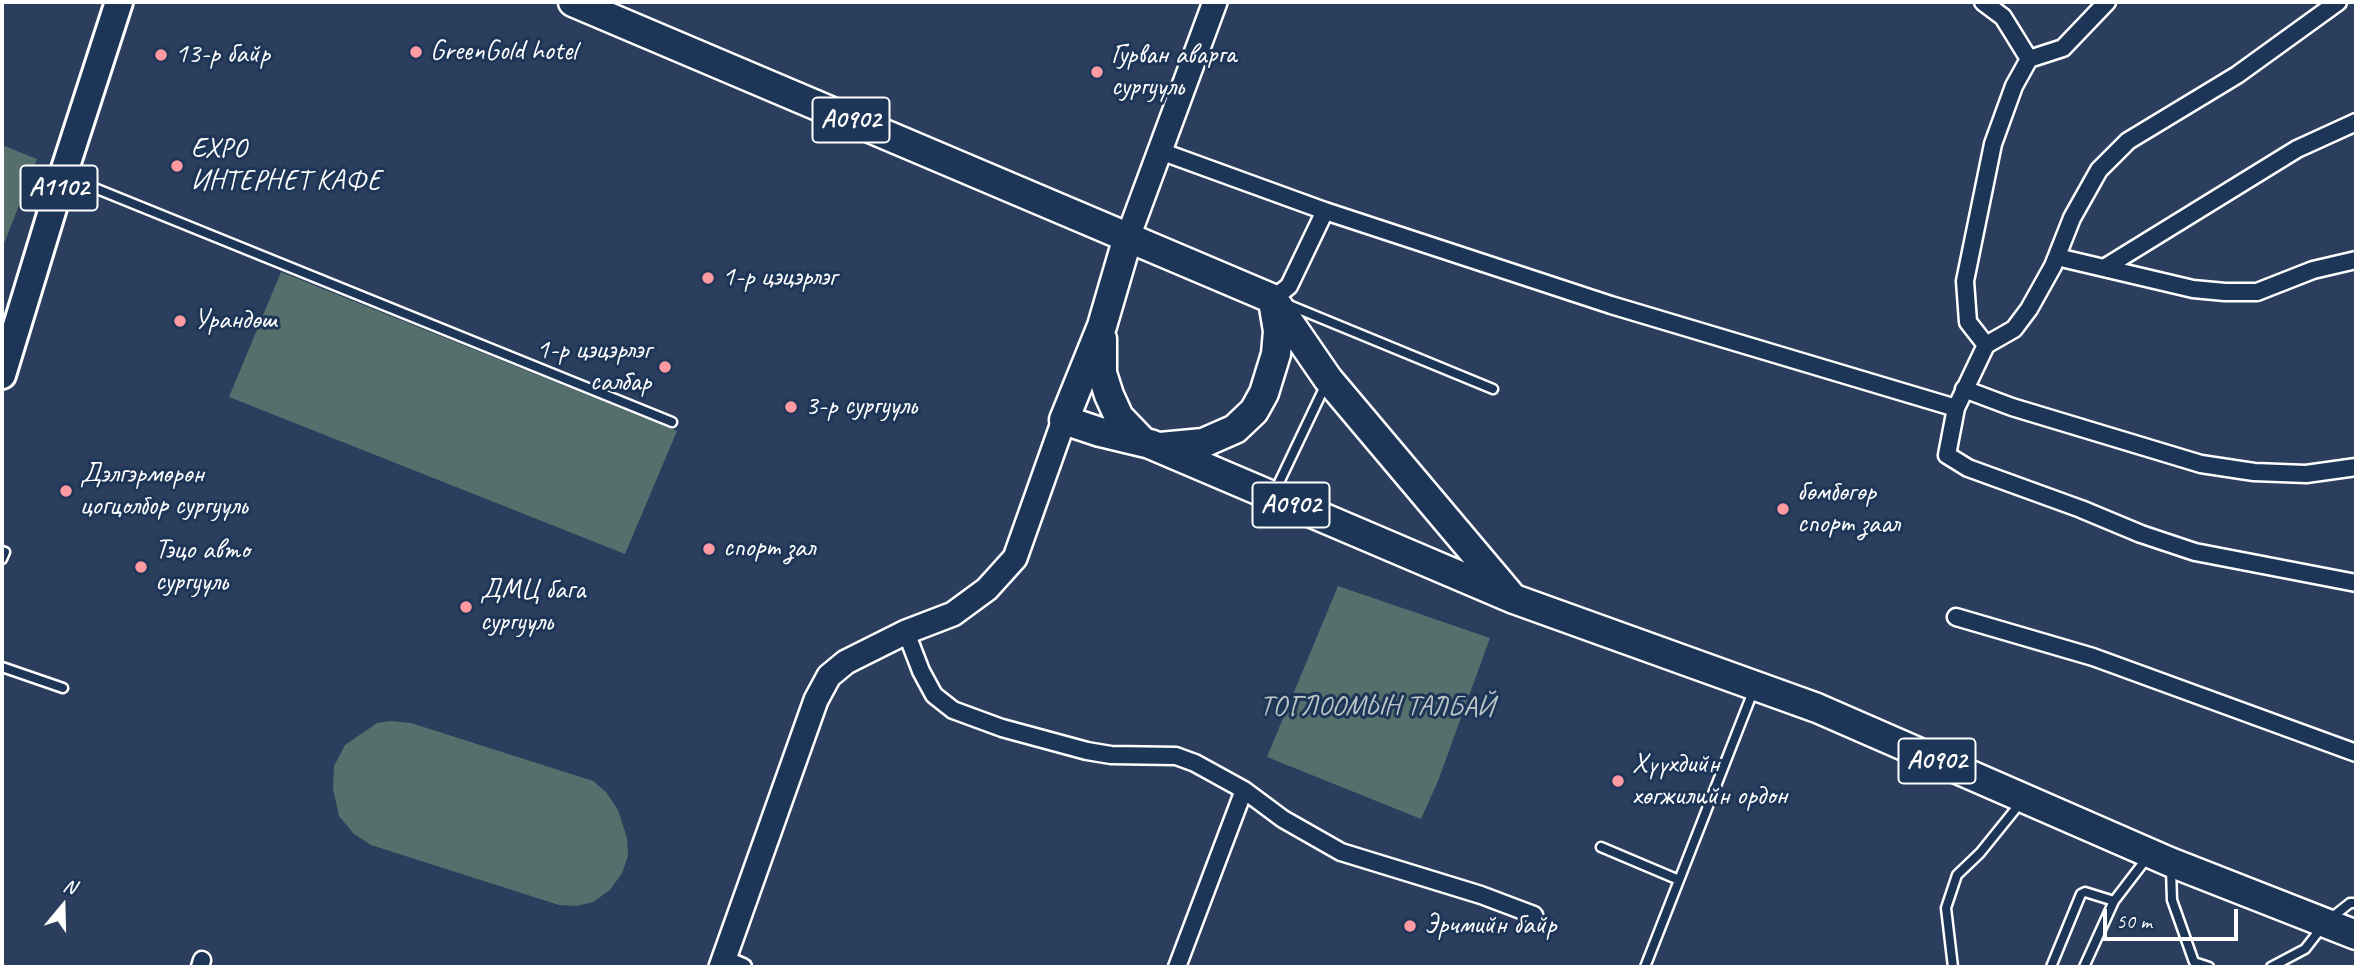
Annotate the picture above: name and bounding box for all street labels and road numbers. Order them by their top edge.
road number: A0902 [812,97,890,142]
road number: A1102 [20,166,98,210]
road number: A0902 [1252,482,1330,527]
road number: A0902 [1898,738,1976,783]

